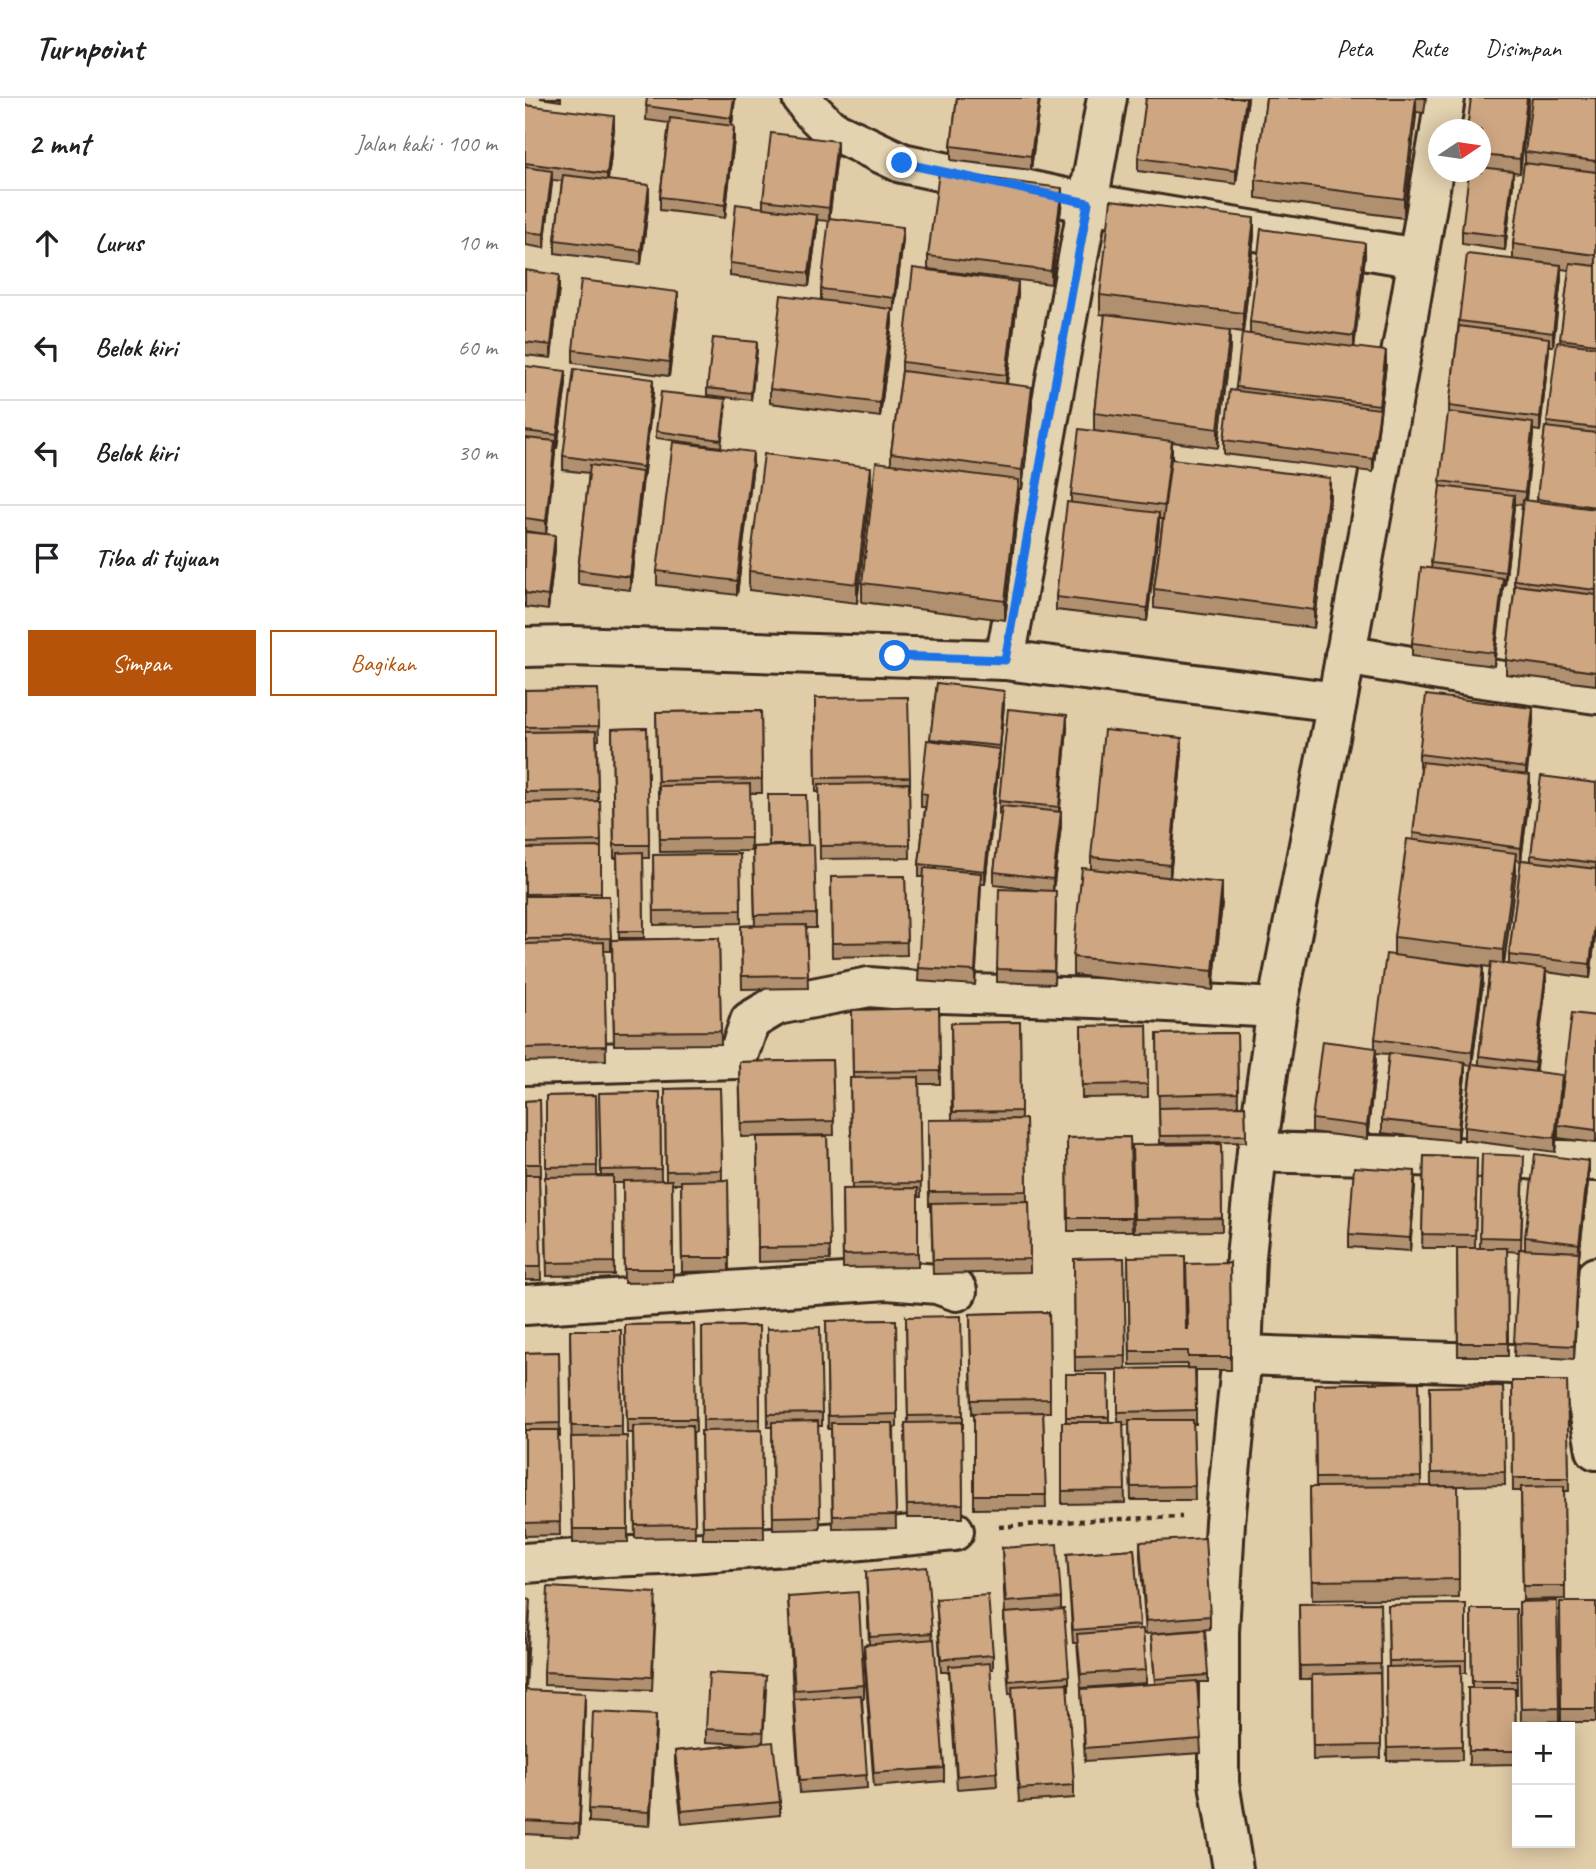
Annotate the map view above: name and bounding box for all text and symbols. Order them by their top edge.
text: Turnpoint [35,27,143,69]
text: Peta [1336,33,1372,63]
text: Rute [1410,33,1447,63]
text: Disimpan [1485,33,1561,63]
north arrow [1428,119,1491,182]
text: 2 mnt [28,125,90,163]
text: Jalan kaki · 100 m [355,129,497,158]
route end [886,147,917,178]
icon: ahead [28,224,66,262]
text: Lurus [95,226,143,259]
text: 10 m [458,228,497,257]
icon: left [28,329,66,367]
text: Belok kiri [95,331,177,364]
text: 60 m [458,333,497,362]
icon: left [28,434,66,472]
text: Belok kiri [95,436,177,469]
text: 30 m [458,438,497,467]
icon: arrive [28,539,66,577]
text: Tiba di tujuan [95,541,219,574]
button: Simpan [28,630,256,696]
button: Bagikan [270,630,497,696]
route start [879,640,910,671]
map controls [1512,1722,1575,1848]
button: + [1512,1722,1575,1785]
button: − [1512,1785,1575,1848]

